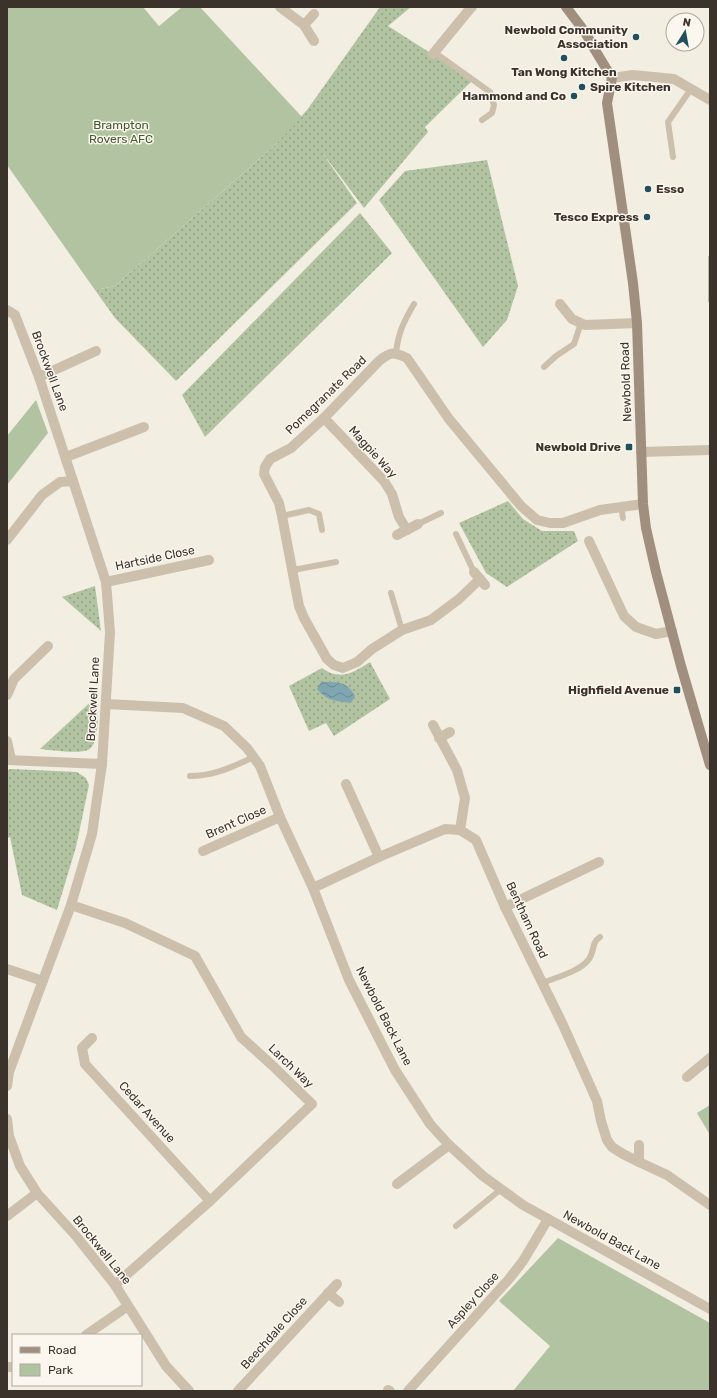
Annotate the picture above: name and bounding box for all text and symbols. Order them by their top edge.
north arrow [665,12,705,52]
text: N [682,16,692,30]
place label: Newbold Community Association [505,23,628,51]
marker: Newbold Community Association [631,32,641,42]
marker: Tan Wong Kitchen [559,53,569,63]
place label: Tan Wong Kitchen [511,65,617,79]
place label: Spire Kitchen [590,80,671,94]
marker: Spire Kitchen [577,82,587,92]
place label: Hammond and Co [462,89,566,103]
marker: Hammond and Co [569,91,579,101]
park label: Brampton Rovers AFC [89,118,153,146]
place label: Esso [656,182,684,196]
marker: Esso [643,184,653,194]
place label: Tesco Express [554,210,639,224]
marker: Tesco Express [642,212,652,222]
street label: Brockwell Lane [29,329,71,413]
street label: Newbold Road [618,342,634,422]
street label: Pomegranate Road [283,353,369,437]
street label: Magpie Way [346,423,400,481]
place label: Newbold Drive [535,440,621,454]
marker: Newbold Drive [624,442,634,452]
street label: Hartside Close [114,543,196,573]
street label: Brockwell Lane [84,656,102,742]
place label: Highfield Avenue [568,683,669,697]
marker: Highfield Avenue [672,685,682,695]
street label: Brent Close [204,802,269,842]
street label: Bentham Road [503,880,551,960]
street label: Newbold Back Lane [353,964,415,1068]
street label: Larch Way [266,1041,317,1091]
street label: Cedar Avenue [116,1079,178,1146]
street label: Newbold Back Lane [561,1207,663,1273]
street label: Brockwell Lane [70,1213,134,1287]
street label: Aspley Close [444,1269,502,1331]
street label: Beechdale Close [238,1294,310,1372]
legend [12,1334,142,1386]
text: Road [48,1343,76,1357]
text: Park [48,1363,74,1377]

